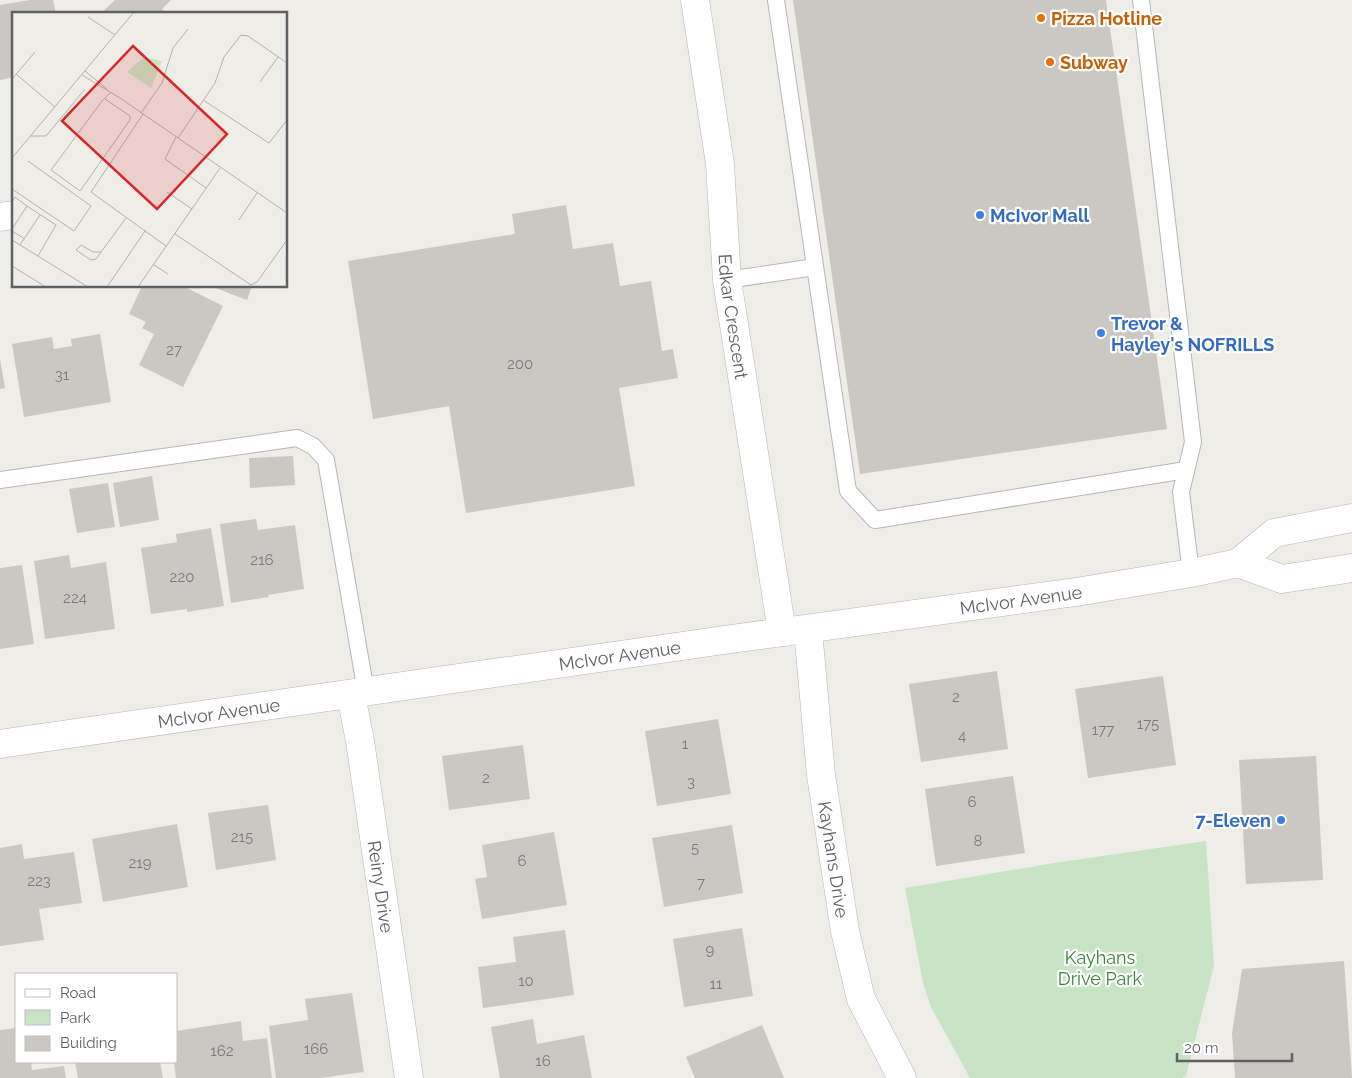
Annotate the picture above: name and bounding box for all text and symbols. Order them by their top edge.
place label: Pizza Hotline [1051,8,1162,29]
inset map [12,12,288,288]
marker: Pizza Hotline [1035,12,1047,24]
place label: Subway [1060,52,1128,73]
marker: Subway [1044,56,1056,68]
place label: McIvor Mall [990,205,1090,226]
marker: McIvor Mall [974,209,986,221]
street label: Edkar Crescent [715,253,753,380]
place label: Trevor & Hayley's NOFRILLS [1111,313,1274,355]
marker: Trevor & Hayley's NOFRILLS [1095,327,1107,339]
house number: 27 [166,341,182,359]
house number: 200 [507,355,533,373]
house number: 31 [55,366,70,384]
house number: 216 [250,551,274,569]
house number: 220 [170,568,194,586]
street label: McIvor Avenue [958,581,1084,618]
house number: 224 [63,589,87,607]
street label: McIvor Avenue [557,636,683,674]
house number: 2 [952,688,960,706]
street label: McIvor Avenue [156,693,282,732]
house number: 175 [1137,715,1159,733]
house number: 177 [1092,721,1114,739]
house number: 4 [958,727,966,745]
house number: 1 [682,735,689,753]
house number: 2 [482,769,490,787]
house number: 3 [687,773,695,791]
house number: 6 [967,793,977,811]
street label: Kayhans Drive [815,800,853,920]
place label: 7-Eleven [1195,810,1271,831]
marker: 7-Eleven [1275,814,1287,826]
house number: 215 [231,828,253,846]
house number: 8 [974,832,983,850]
street label: Reiny Drive [364,839,398,935]
house number: 5 [691,839,699,857]
house number: 6 [517,852,527,870]
house number: 219 [128,854,152,872]
house number: 223 [27,872,51,890]
house number: 7 [697,874,705,892]
house number: 9 [706,941,715,959]
park label: Kayhans Drive Park [1058,947,1143,989]
house number: 10 [518,972,534,990]
legend [15,973,178,1063]
house number: 11 [710,975,723,993]
text: Road [60,984,96,1002]
text: Park [60,1009,91,1027]
scale bar [1177,1030,1292,1062]
text: Building [60,1034,117,1052]
text: 20 m [1184,1039,1219,1057]
house number: 166 [304,1040,328,1058]
house number: 162 [210,1042,234,1060]
house number: 16 [535,1052,551,1070]

